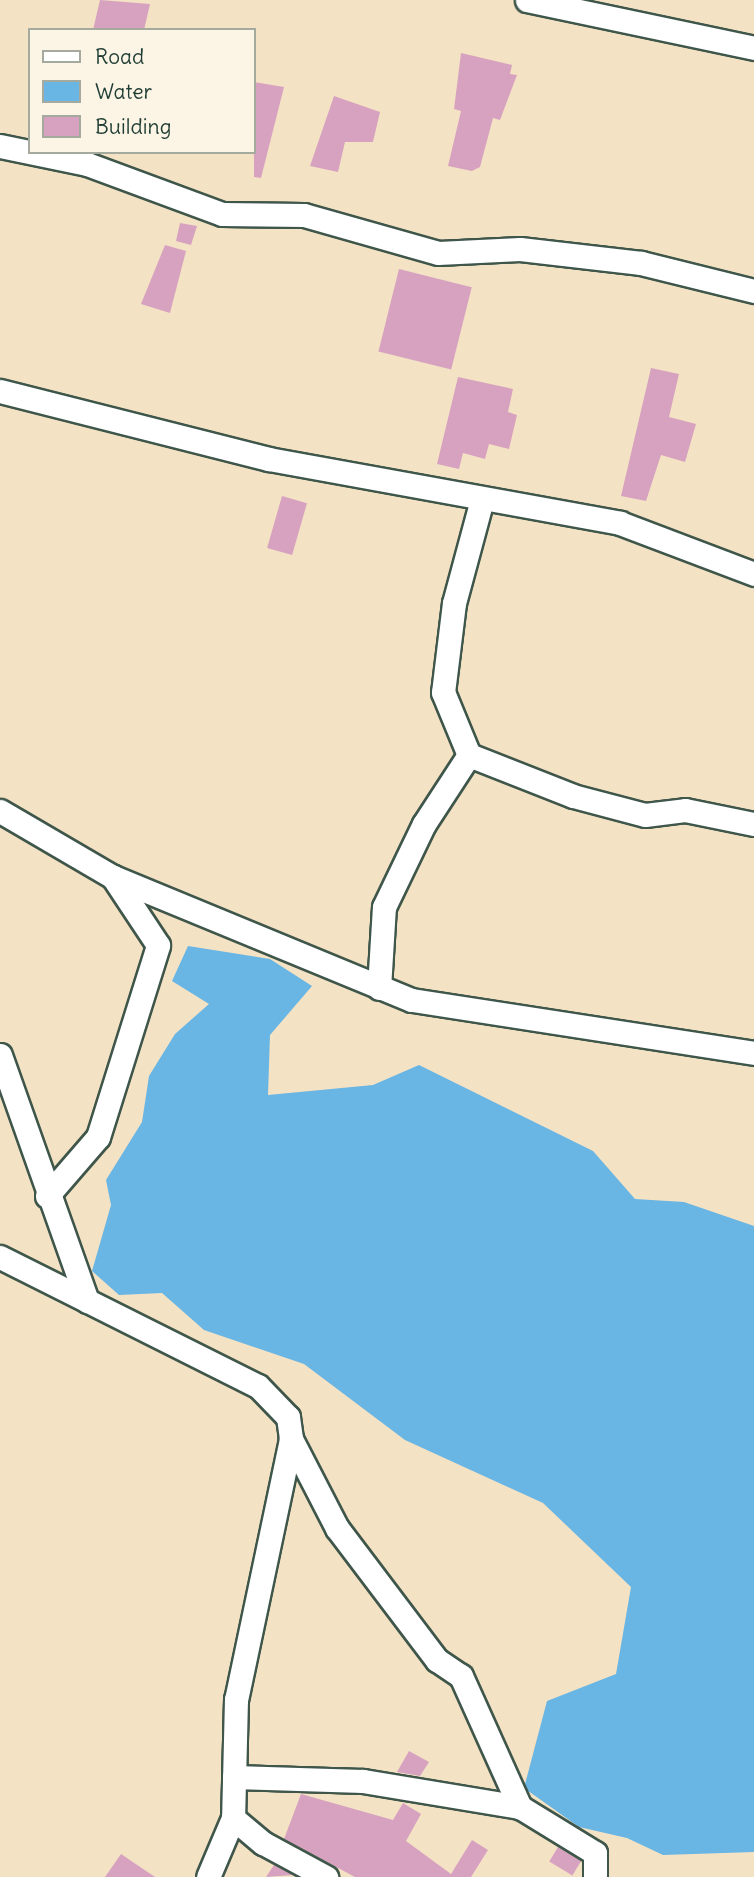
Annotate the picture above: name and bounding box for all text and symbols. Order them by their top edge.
legend [28,28,256,154]
text: Road [95,43,144,70]
text: Water [95,78,152,105]
text: Building [95,113,171,140]

